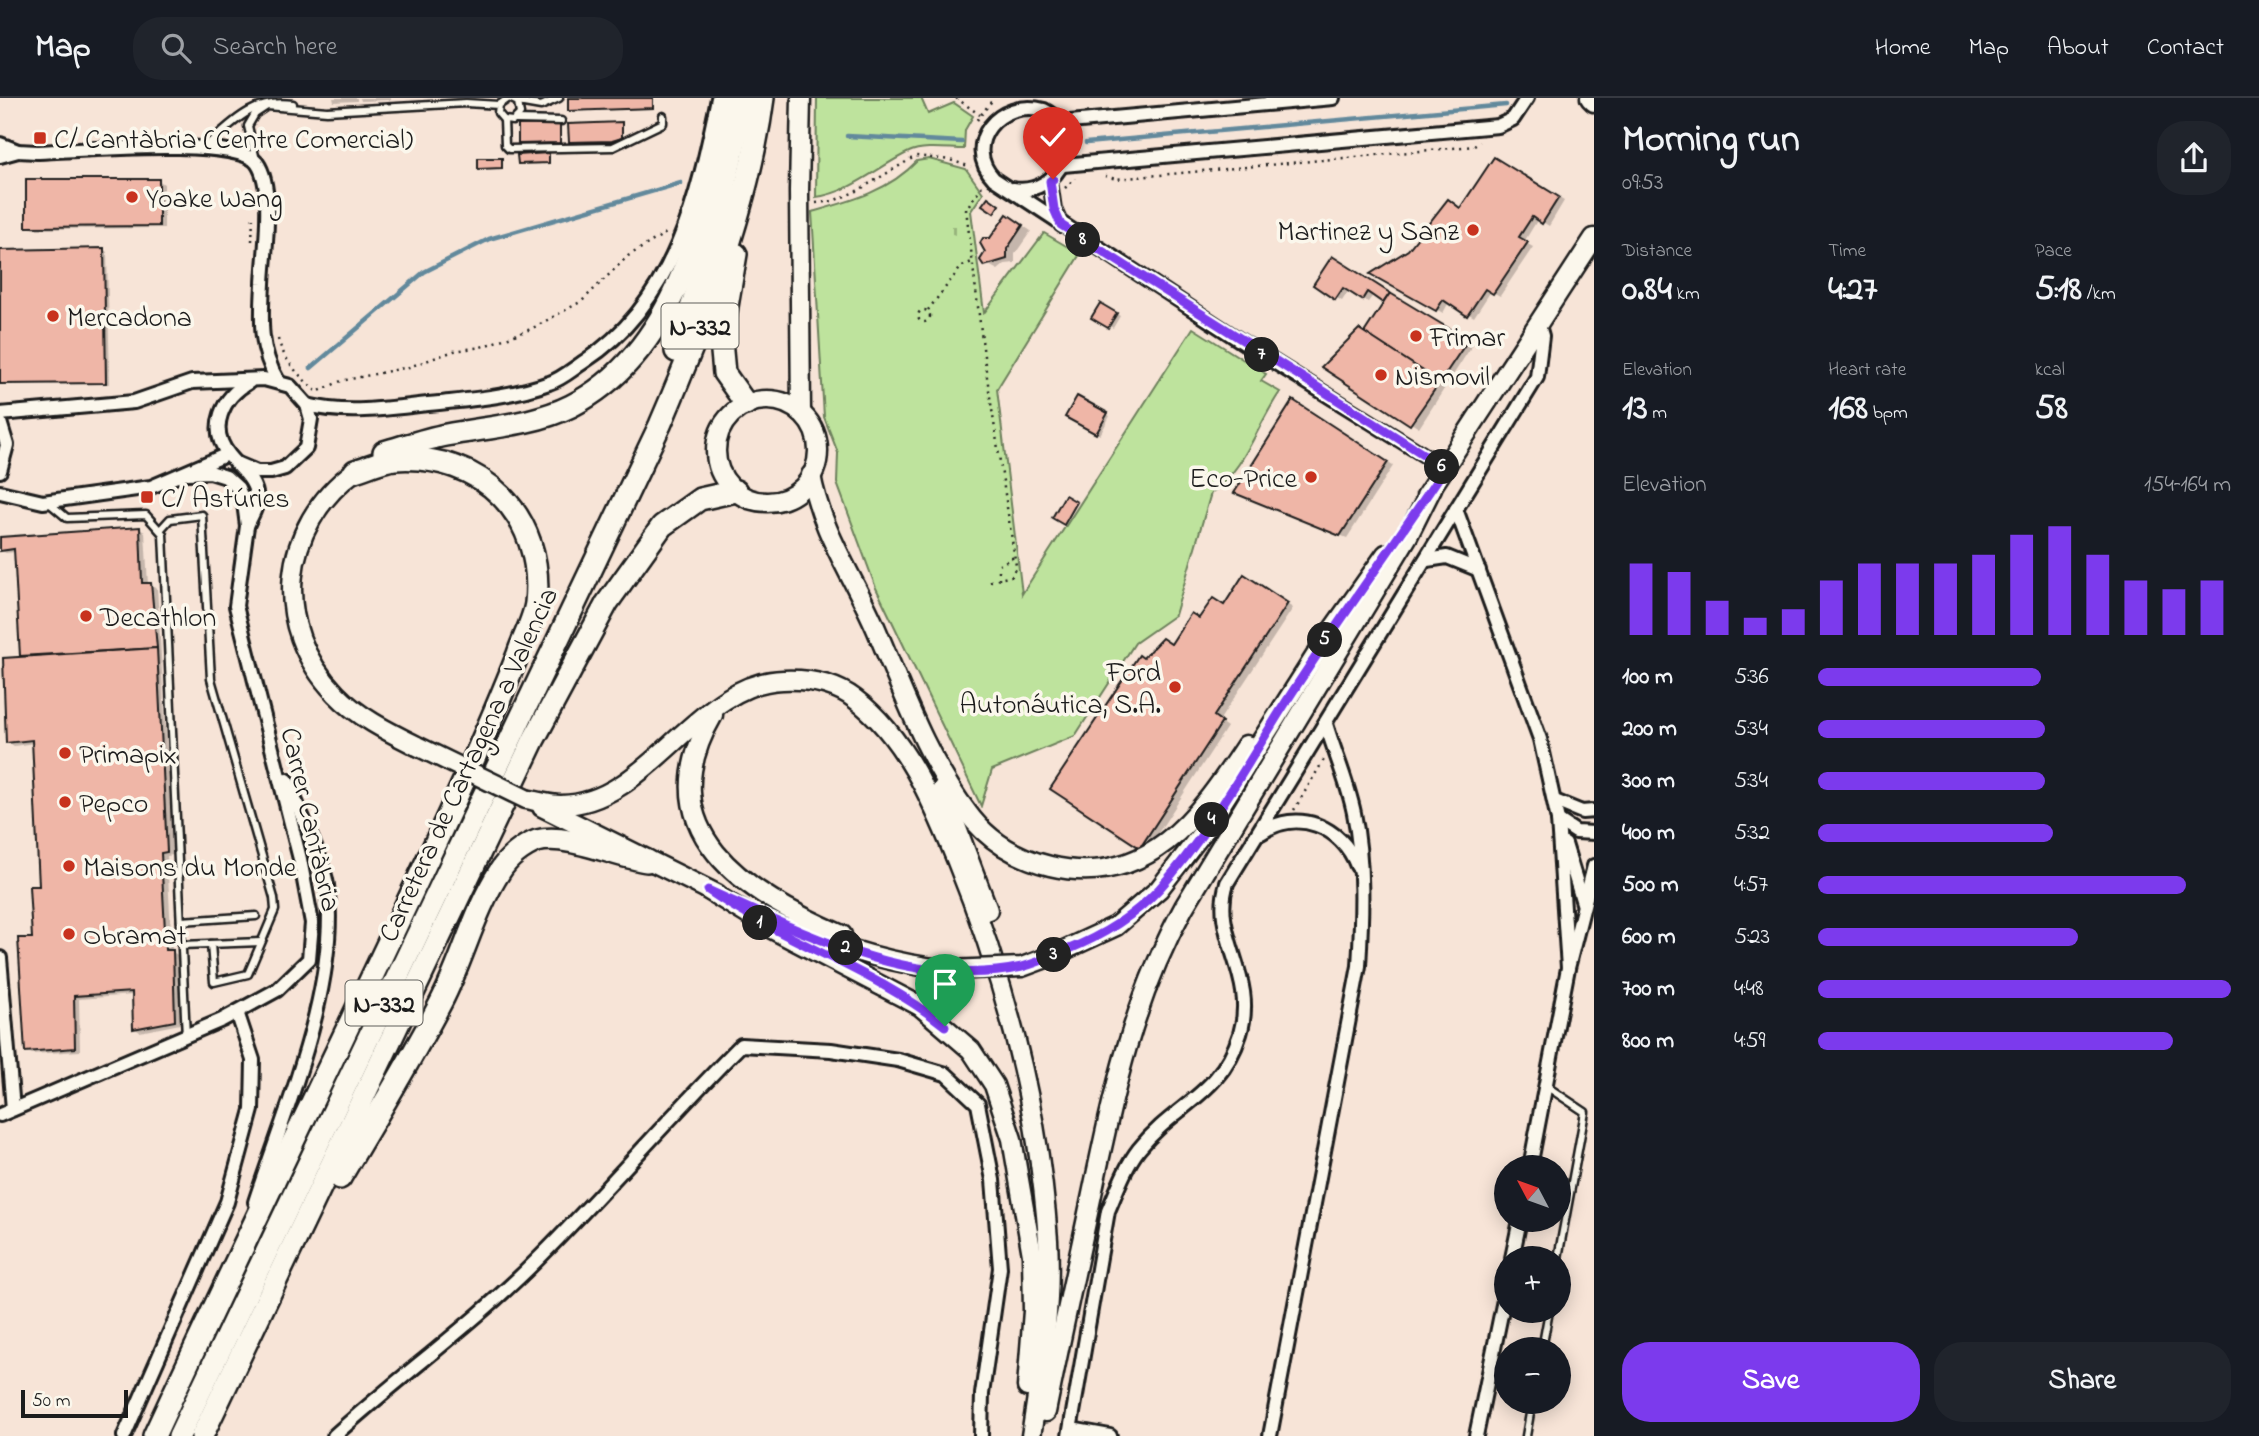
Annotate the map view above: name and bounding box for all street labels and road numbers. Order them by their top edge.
road number: N-332 [662,303,738,348]
street label: Carretera de Cartagena a Valencia [370,581,571,950]
street label: Carrer Cantàbria [268,724,350,916]
road number: N-332 [346,980,422,1026]

